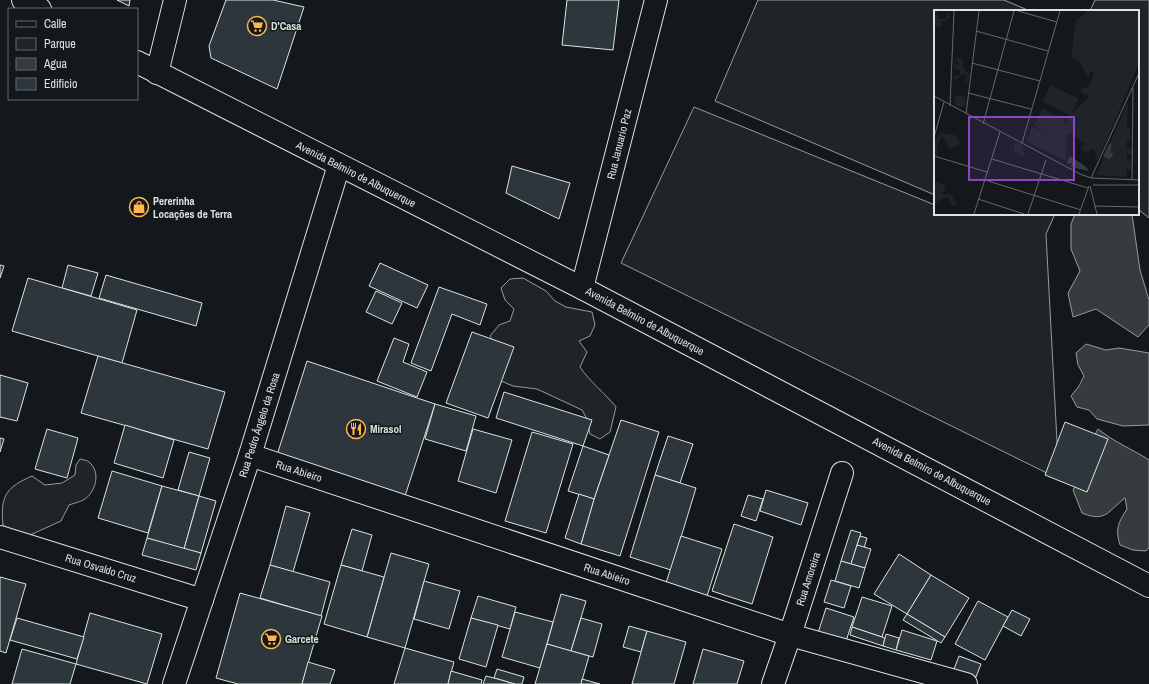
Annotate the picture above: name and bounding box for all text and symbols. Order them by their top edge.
legend [8,8,138,100]
inset map [934,10,1139,215]
supermarket icon: D'Casa [246,15,268,37]
text: Calle [44,16,66,32]
place label: D'Casa [271,19,301,33]
text: Parque [44,36,76,52]
text: Agua [43,56,68,72]
text: Edificio [44,76,77,92]
street label: Rua Januario Paz [603,107,635,181]
street label: Avenida Belmiro de Albuquerque [293,137,418,210]
place label: Pererinha Locações de Terra [153,194,232,221]
shop icon: Pererinha Locações de Terra [128,196,150,218]
street label: Avenida Belmiro de Albuquerque [582,283,707,358]
street label: Rua Pedro Ângelo da Rosa [235,371,283,479]
restaurant icon: Mirasol [345,418,367,440]
place label: Mirasol [370,422,402,436]
street label: Avenida Belmiro de Albuquerque [869,433,994,508]
street label: Rua Abieiro [274,457,324,485]
street label: Rua Amoreira [793,550,823,608]
street label: Rua Osvaldo Cruz [64,551,139,586]
street label: Rua Abieiro [582,560,632,588]
supermarket icon: Garcete [260,628,282,650]
place label: Garcete [285,632,319,646]

